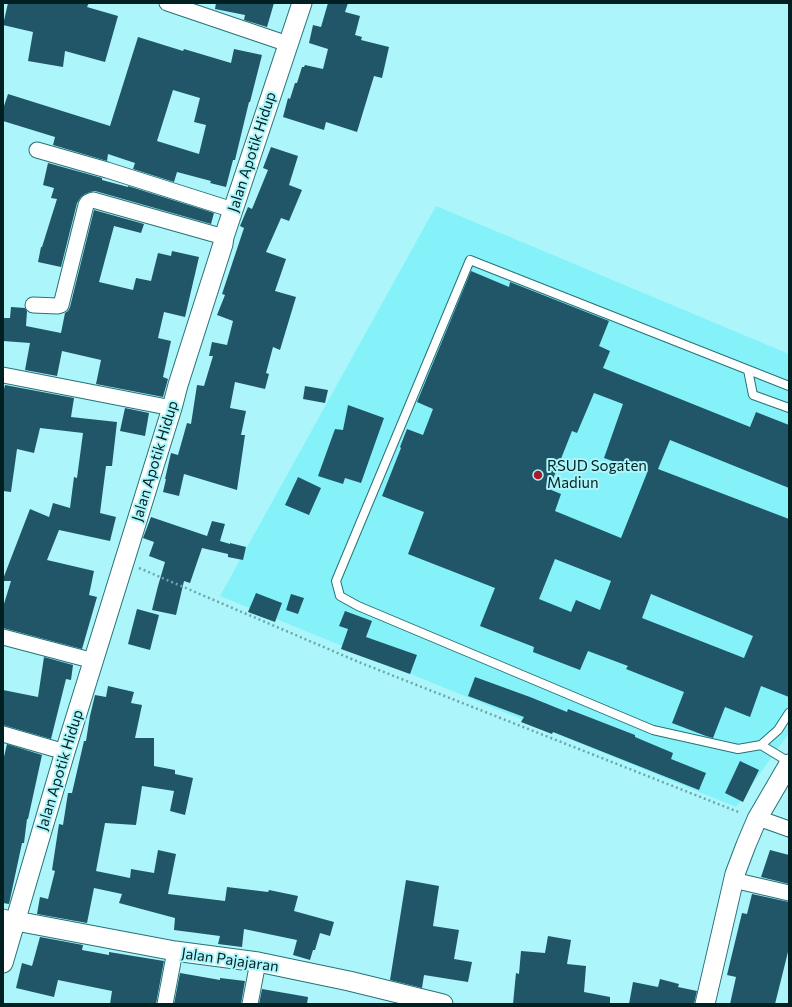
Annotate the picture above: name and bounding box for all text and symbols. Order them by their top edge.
street label: Jalan Apotik Hidup [224,90,280,214]
street label: Jalan Apotik Hidup [128,398,182,524]
place label: RSUD Sogaten Madiun [547,457,647,492]
marker: RSUD Sogaten Madiun [532,469,544,481]
street label: Jalan Apotik Hidup [33,707,87,833]
street label: Jalan Pajajaran [180,944,280,976]

